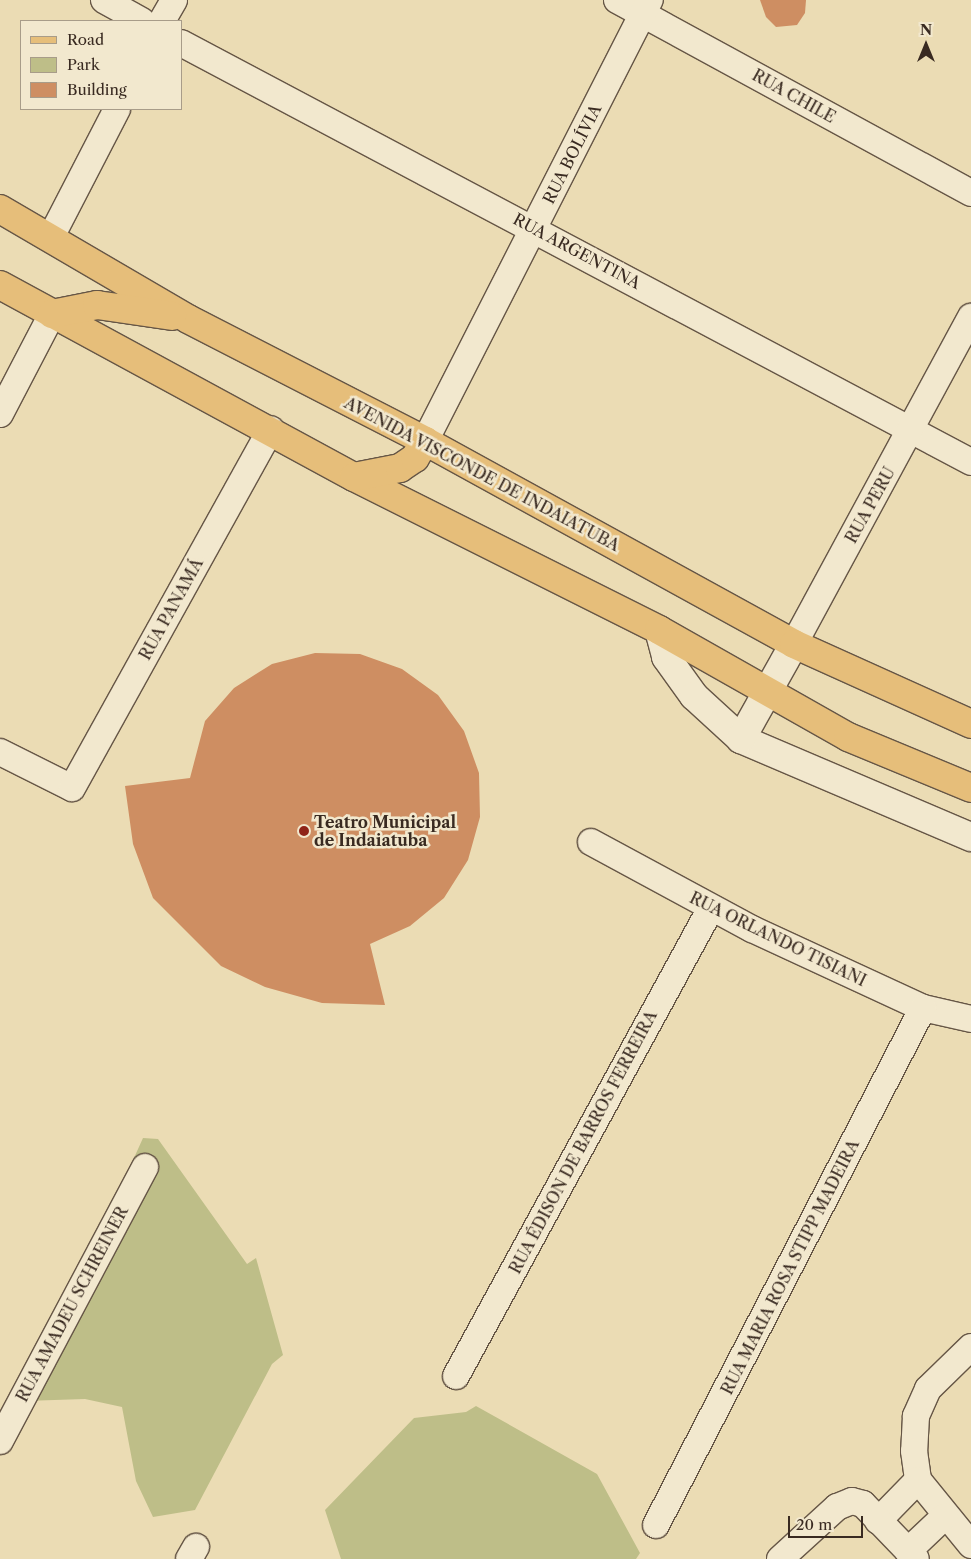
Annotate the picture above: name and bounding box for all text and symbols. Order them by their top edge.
legend [20,20,182,110]
north arrow [901,20,951,70]
text: N [920,21,932,39]
text: Road [67,30,104,49]
text: Park [67,55,100,74]
street label: RUA CHILE [749,65,839,127]
text: Building [67,80,127,99]
street label: RUA BOLÍVIA [539,101,605,207]
street label: RUA ARGENTINA [509,209,645,293]
street label: AVENIDA VISCONDE DE INDAIATUBA [341,393,623,555]
street label: RUA PERU [841,463,899,547]
street label: RUA PANAMÁ [135,555,207,663]
place label: Teatro Municipal de Indaiatuba [314,812,456,850]
marker: Teatro Municipal de Indaiatuba [298,825,310,837]
street label: RUA ORLANDO TISIANI [686,888,870,990]
street label: RUA ÉDISON DE BARROS FERREIRA [505,1007,661,1277]
street label: RUA MARIA ROSA STIPP MADEIRA [717,1135,863,1399]
street label: RUA AMADEU SCHREINER [12,1202,132,1406]
scale bar [791,1506,866,1538]
text: 20 m [796,1515,832,1534]

